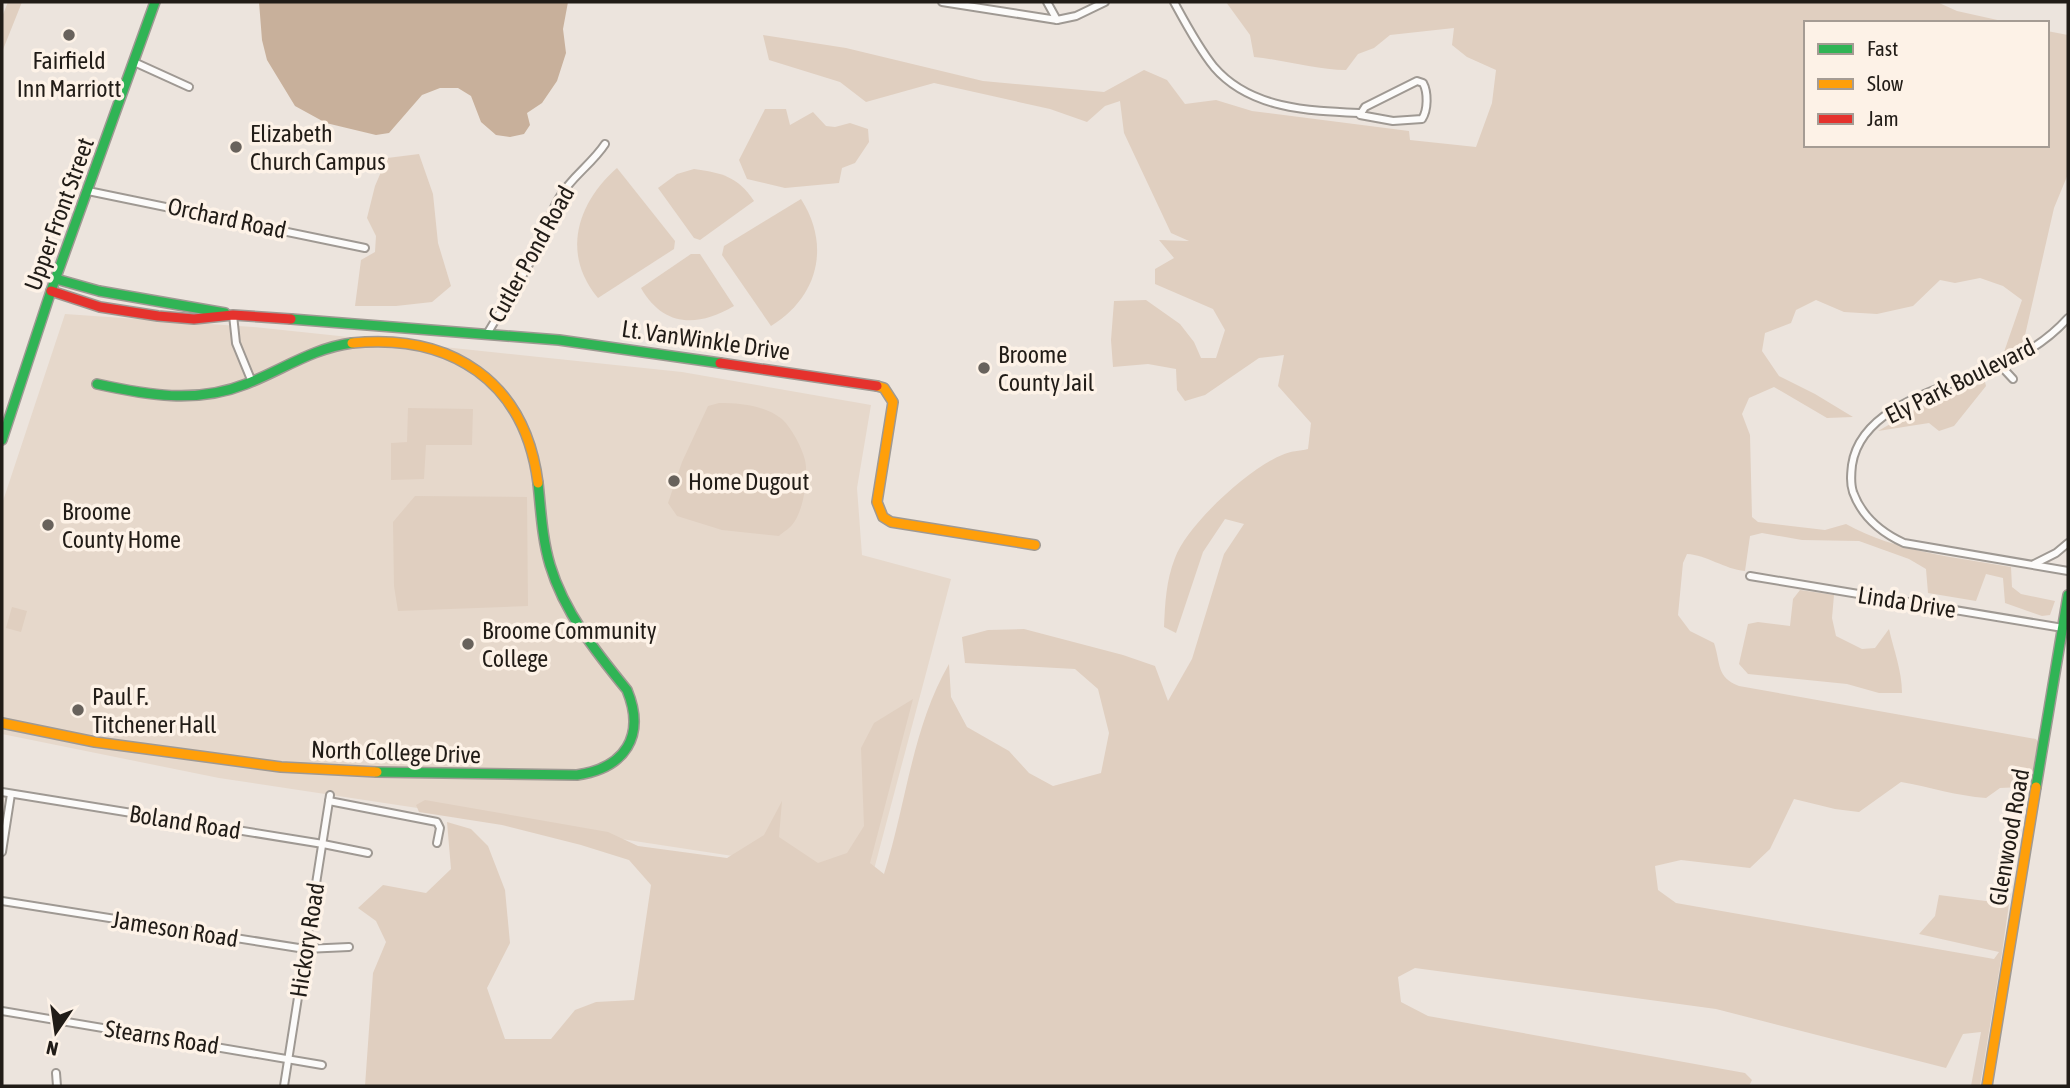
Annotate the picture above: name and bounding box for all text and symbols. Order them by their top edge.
legend [1804,21,2049,147]
marker: Fairfield Inn Marriott [61,27,77,43]
text: Fast [1867,36,1898,60]
place label: Fairfield Inn Marriott [17,47,121,102]
text: Slow [1867,71,1904,95]
text: Jam [1867,106,1899,130]
place label: Elizabeth Church Campus [250,120,386,175]
street label: Upper Front Street [19,134,99,294]
marker: Elizabeth Church Campus [228,139,244,155]
street label: Cutler Pond Road [482,181,580,327]
street label: Orchard Road [165,192,289,244]
street label: Lt. VanWinkle Drive [620,315,792,365]
street label: Ely Park Boulevard [1881,333,2039,429]
place label: Broome County Jail [998,341,1095,396]
marker: Broome County Jail [976,360,992,376]
place label: Home Dugout [688,468,809,495]
marker: Home Dugout [666,473,682,489]
place label: Broome County Home [62,498,181,553]
marker: Broome County Home [40,517,56,533]
street label: Linda Drive [1856,581,1958,623]
place label: Broome Community College [482,617,657,672]
marker: Broome Community College [460,636,476,652]
place label: Paul F. Titchener Hall [92,683,217,738]
marker: Paul F. Titchener Hall [70,702,86,718]
street label: North College Drive [310,736,482,768]
street label: Glenwood Road [1984,766,2034,908]
street label: Boland Road [127,800,243,844]
street label: Hickory Road [285,881,329,999]
street label: Jameson Road [110,906,240,952]
north arrow [21,997,91,1067]
street label: Stearns Road [103,1015,221,1059]
text: N [44,1037,60,1061]

